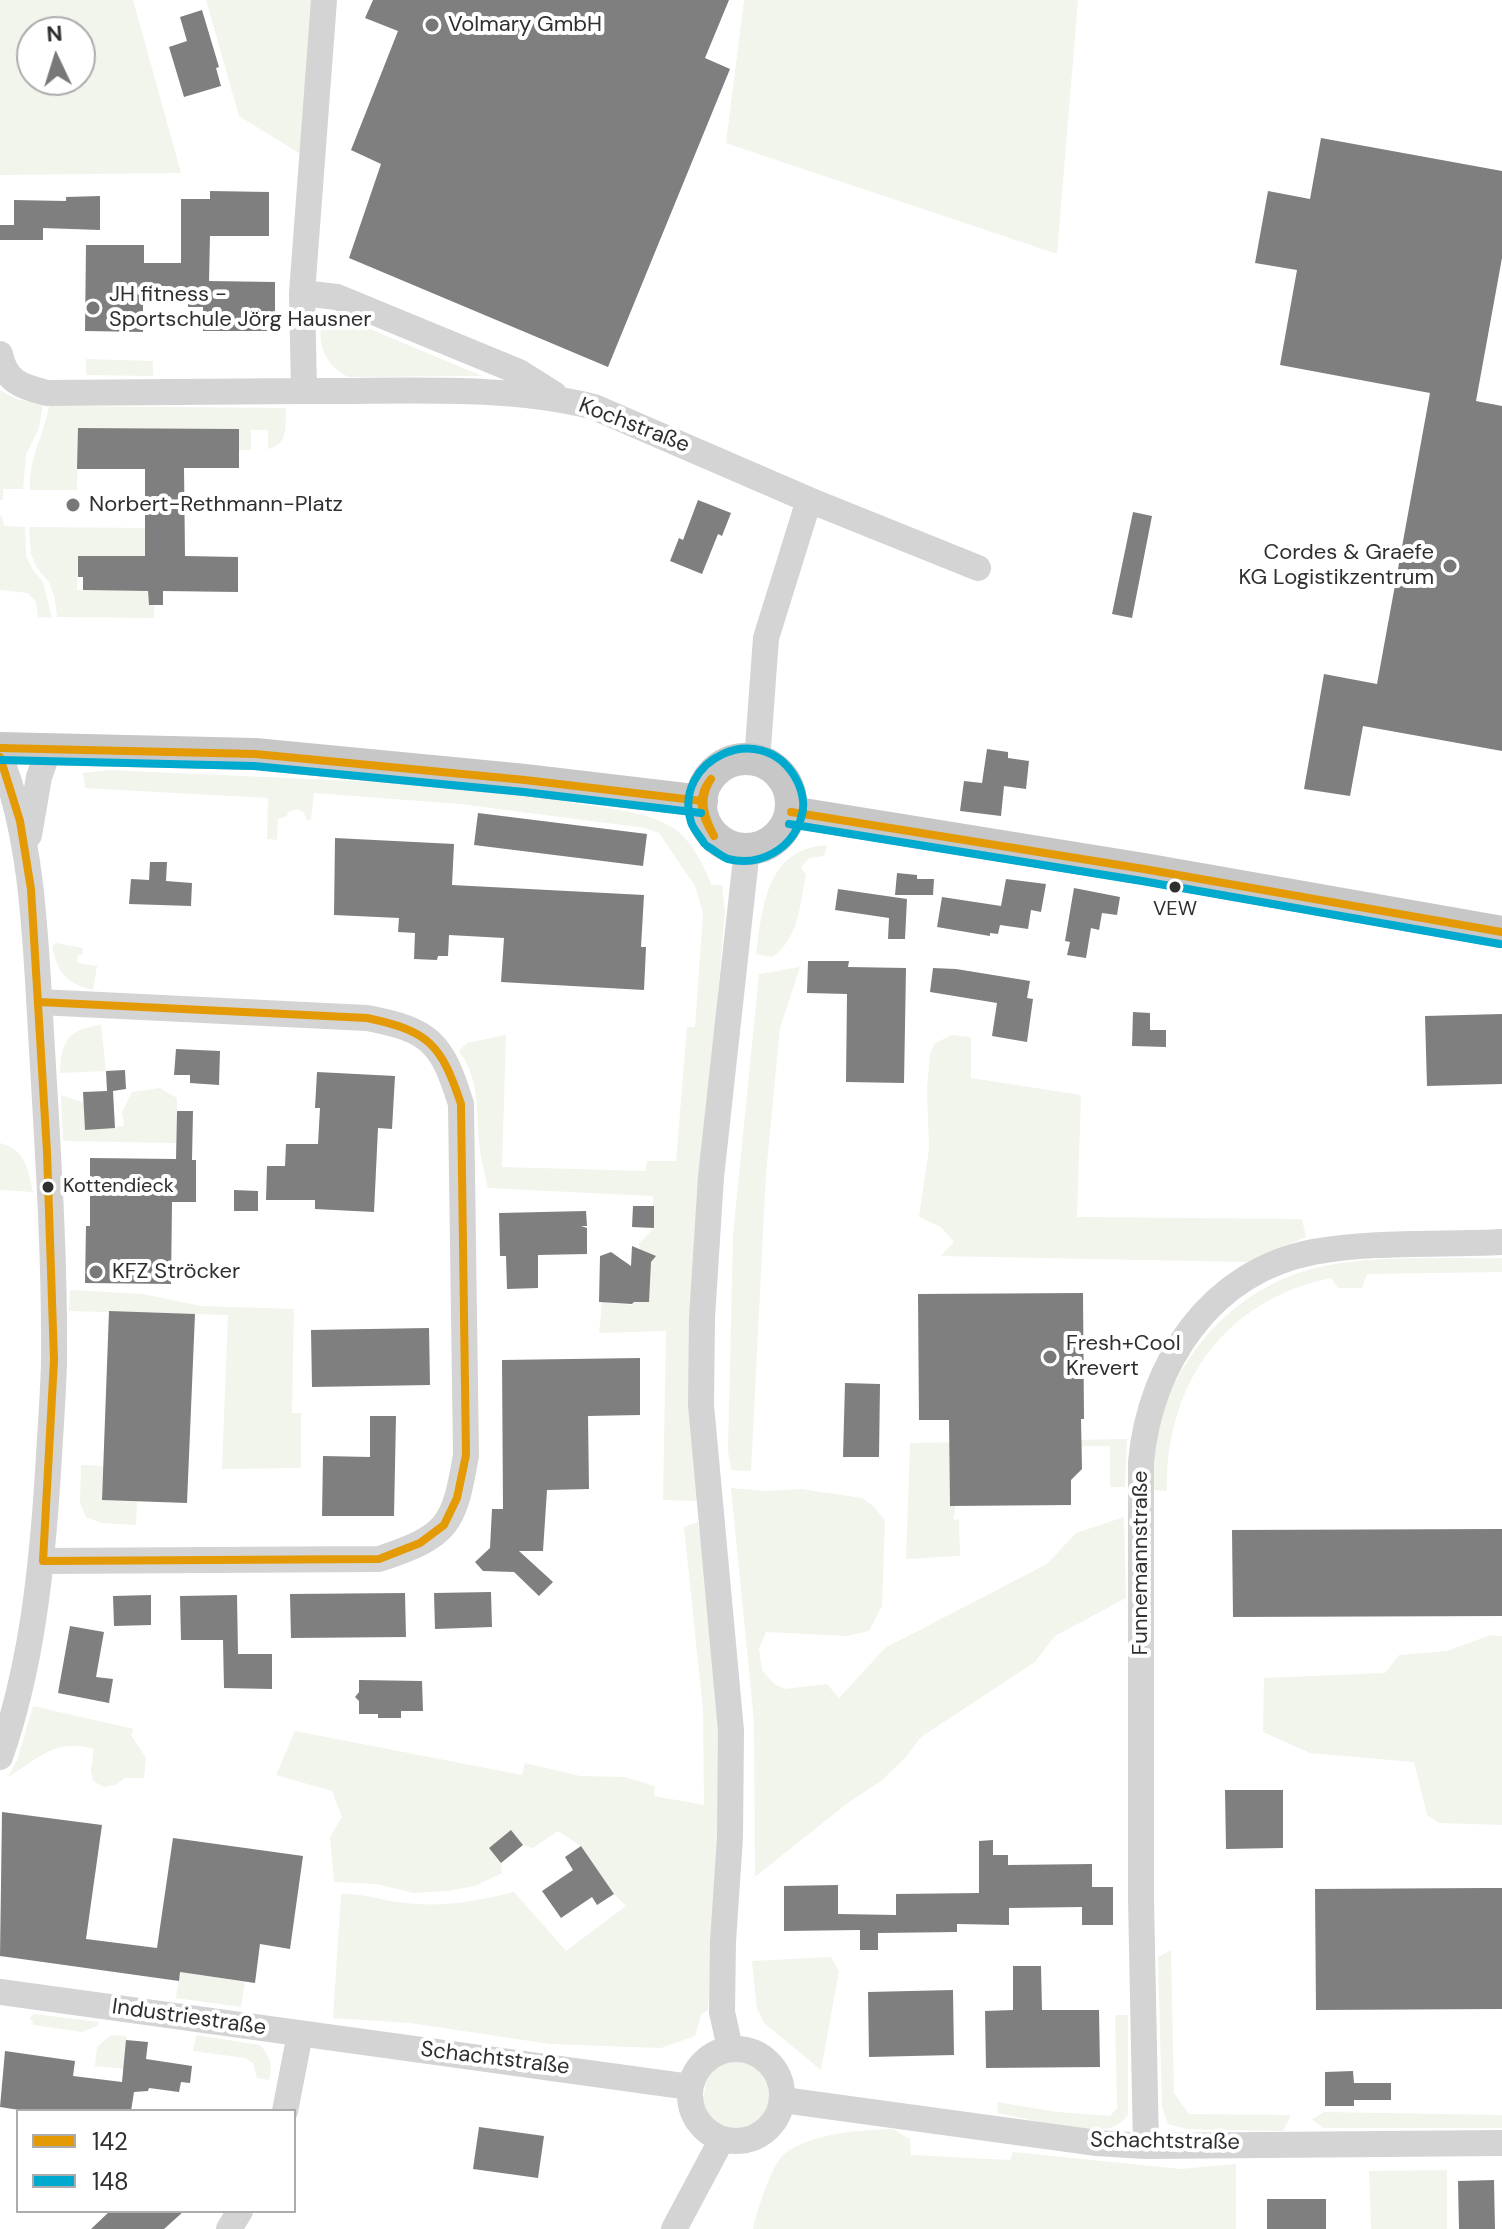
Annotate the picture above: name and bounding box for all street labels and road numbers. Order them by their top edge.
street label: Kochstraße [575,393,693,459]
street label: Funnemannstraße [1128,1471,1154,1655]
street label: Industriestraße [110,1994,268,2042]
street label: Schachtstraße [419,2037,571,2081]
street label: Schachtstraße [1090,2127,1240,2157]

